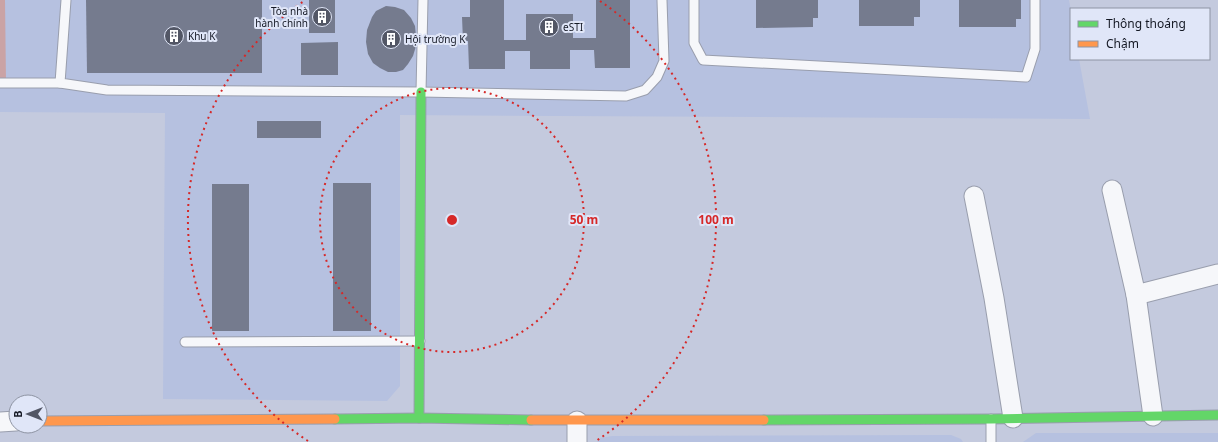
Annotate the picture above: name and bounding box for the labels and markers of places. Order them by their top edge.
place label: Tòa nhà hành chính [255,4,308,30]
building icon: Tòa nhà hành chính [311,6,333,28]
building icon: eSTI [538,16,560,38]
place label: eSTI [563,20,583,34]
building icon: Khu K [163,25,185,47]
building icon: Hội trường K [380,28,402,50]
place label: Khu K [188,29,216,43]
place label: Hội trường K [405,32,466,46]
centre of rings [445,213,459,227]

